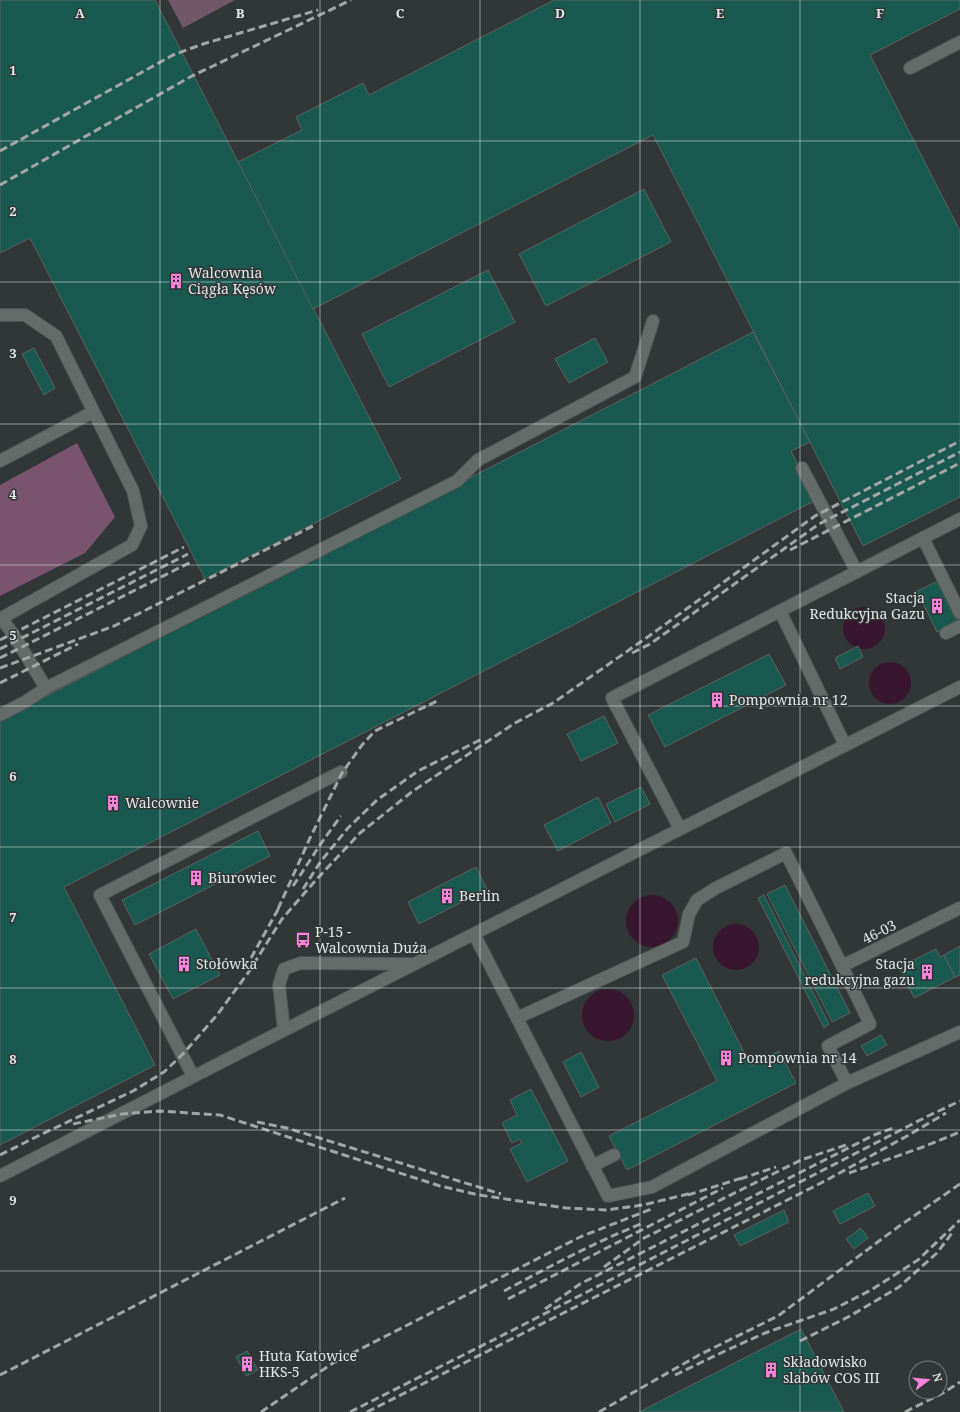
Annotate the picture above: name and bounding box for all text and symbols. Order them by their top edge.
text: A [75,4,85,22]
text: B [236,4,245,22]
text: C [396,4,405,22]
text: D [555,4,565,22]
text: E [716,4,725,22]
text: F [876,4,884,22]
text: 1 [9,61,17,79]
text: 2 [9,202,17,220]
place label: Walcownia Ciągła Kęsów [188,263,277,298]
building icon: Walcownia Ciągła Kęsów [167,272,185,290]
text: 3 [9,344,17,362]
text: 4 [9,485,17,503]
place label: Stacja Redukcyjna Gazu [809,588,925,623]
building icon: Stacja Redukcyjna Gazu [928,597,946,615]
text: 5 [9,626,17,644]
place label: Pompownia nr 12 [729,690,847,709]
building icon: Pompownia nr 12 [708,691,726,709]
text: 6 [9,767,17,785]
place label: Walcownie [125,793,199,812]
building icon: Walcownie [104,794,122,812]
place label: Biurowiec [208,868,276,887]
building icon: Biurowiec [187,869,205,887]
place label: Berlin [459,886,500,905]
building icon: Berlin [438,887,456,905]
text: 7 [9,908,17,926]
street label: 46-03 [859,915,899,948]
place label: P-15 - Walcownia Duża [315,922,427,957]
bus stop icon: P-15 - Walcownia Duża [294,931,312,949]
place label: Stołówka [196,954,257,973]
place label: Stacja redukcyjna gazu [805,954,915,989]
building icon: Stołówka [175,955,193,973]
building icon: Stacja redukcyjna gazu [918,963,936,981]
place label: Pompownia nr 14 [738,1048,857,1067]
building icon: Pompownia nr 14 [717,1049,735,1067]
text: 8 [9,1050,17,1068]
text: 9 [9,1191,17,1209]
place label: Huta Katowice HKS-5 [259,1346,357,1381]
place label: Składowisko slabów COS III [783,1352,880,1387]
building icon: Huta Katowice HKS-5 [238,1355,256,1373]
north arrow [908,1360,948,1400]
building icon: Składowisko slabów COS III [762,1361,780,1379]
text: N [930,1371,947,1384]

